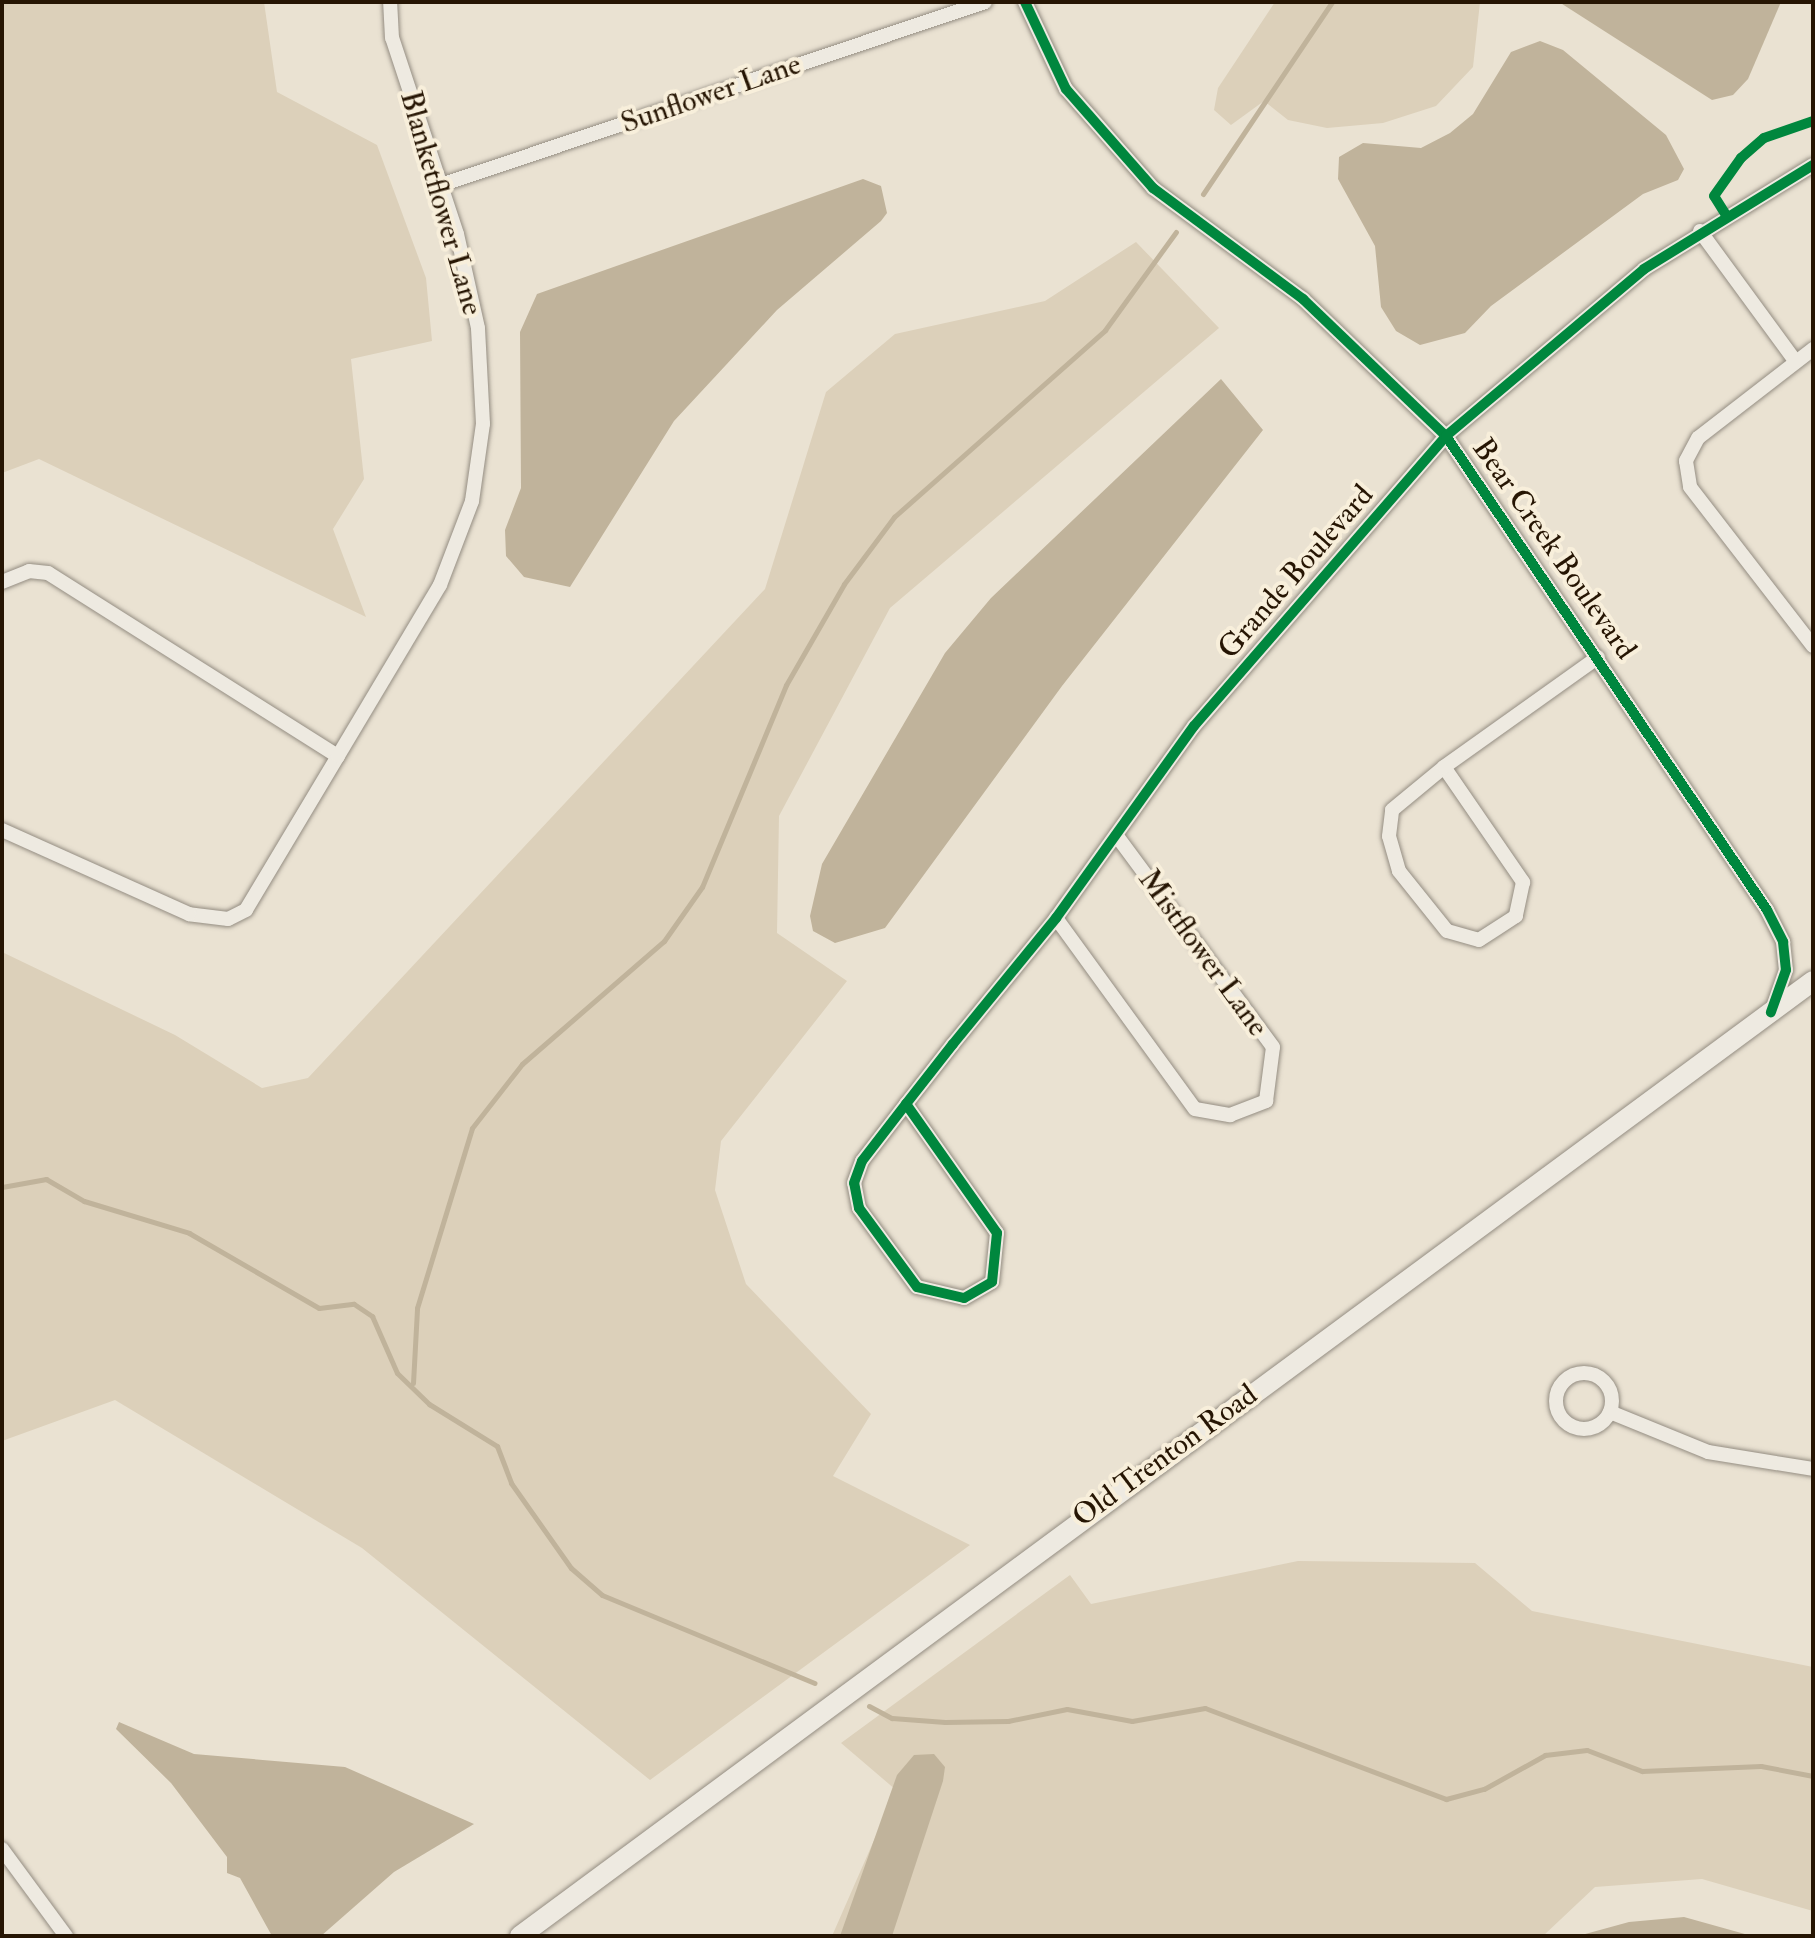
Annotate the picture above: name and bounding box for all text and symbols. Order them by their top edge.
street label: Sunflower Lane [616,46,806,142]
street label: Blanketflower Lane [392,87,490,319]
street label: Bear Creek Boulevard [1464,432,1644,666]
street label: Grande Boulevard [1211,478,1381,666]
street label: Mistflower Lane [1130,863,1276,1043]
street label: Old Trenton Road [1066,1377,1264,1535]

